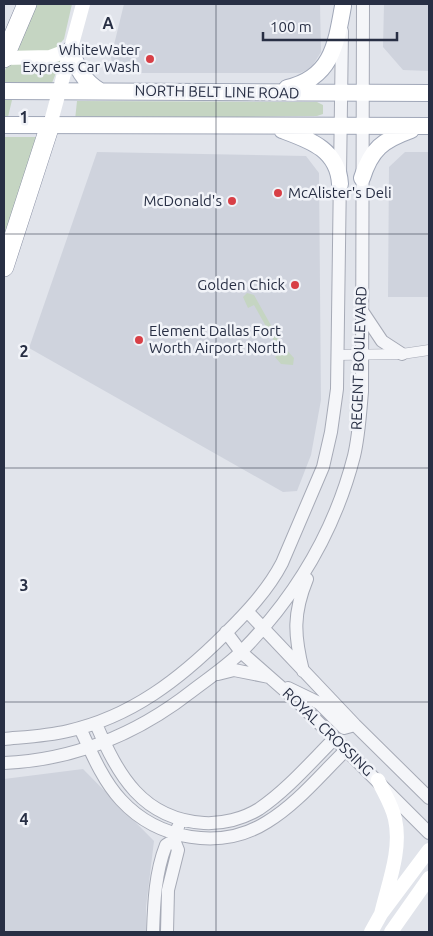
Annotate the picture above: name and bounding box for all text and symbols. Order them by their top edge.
scale bar [263,10,397,42]
text: A [102,14,114,32]
text: 100 m [270,18,312,35]
place label: WhiteWater Express Car Wash [22,41,140,75]
marker: WhiteWater Express Car Wash [144,53,156,65]
street label: NORTH BELT LINE ROAD [134,82,300,101]
text: 1 [19,108,29,126]
place label: McAlister's Deli [288,184,392,201]
marker: McAlister's Deli [272,187,284,199]
place label: McDonald's [144,192,222,209]
marker: McDonald's [226,195,238,207]
place label: Golden Chick [197,276,285,293]
marker: Golden Chick [289,279,301,291]
street label: REGENT BOULEVARD [347,286,370,430]
place label: Element Dallas Fort Worth Airport North [149,322,286,356]
marker: Element Dallas Fort Worth Airport North [133,334,145,346]
text: 2 [19,342,29,360]
text: 3 [19,576,29,594]
street label: ROYAL CROSSING [280,684,377,779]
text: 4 [19,810,29,828]

